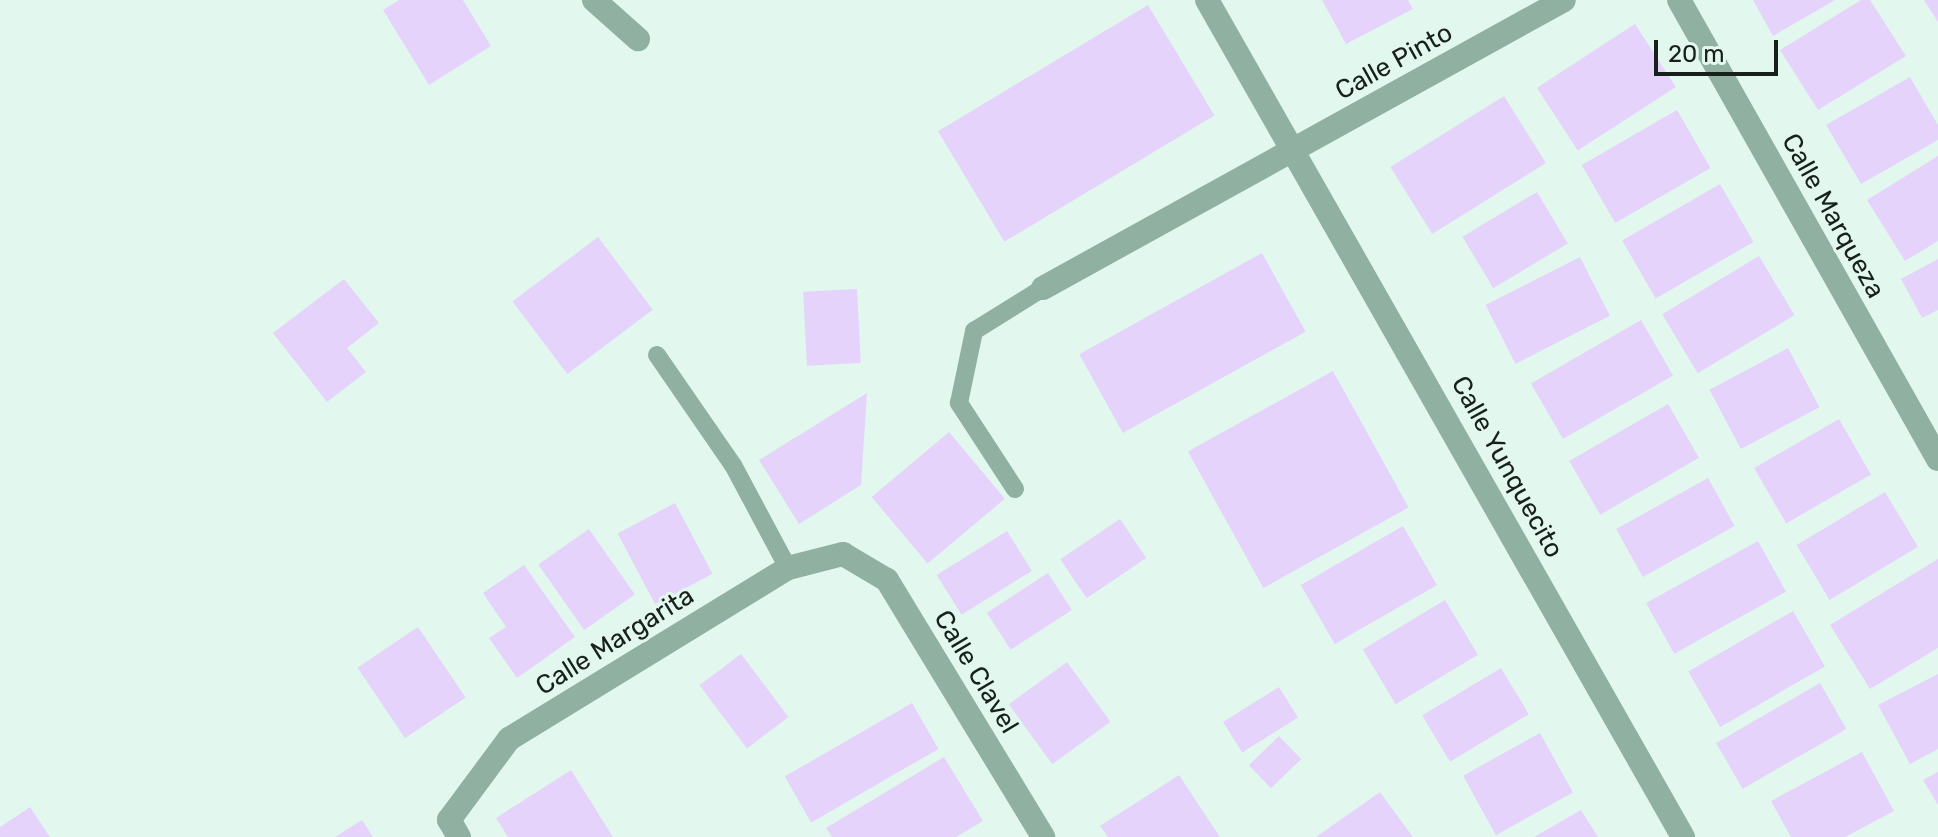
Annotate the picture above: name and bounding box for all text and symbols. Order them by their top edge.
street label: Calle Pinto [1330,17,1458,107]
scale bar [1658,24,1782,74]
text: 20 m [1668,40,1725,68]
street label: Calle Marqueza [1775,128,1891,304]
street label: Calle Yunquecito [1444,371,1570,563]
street label: Calle Margarita [530,580,700,702]
street label: Calle Clavel [927,605,1025,739]

